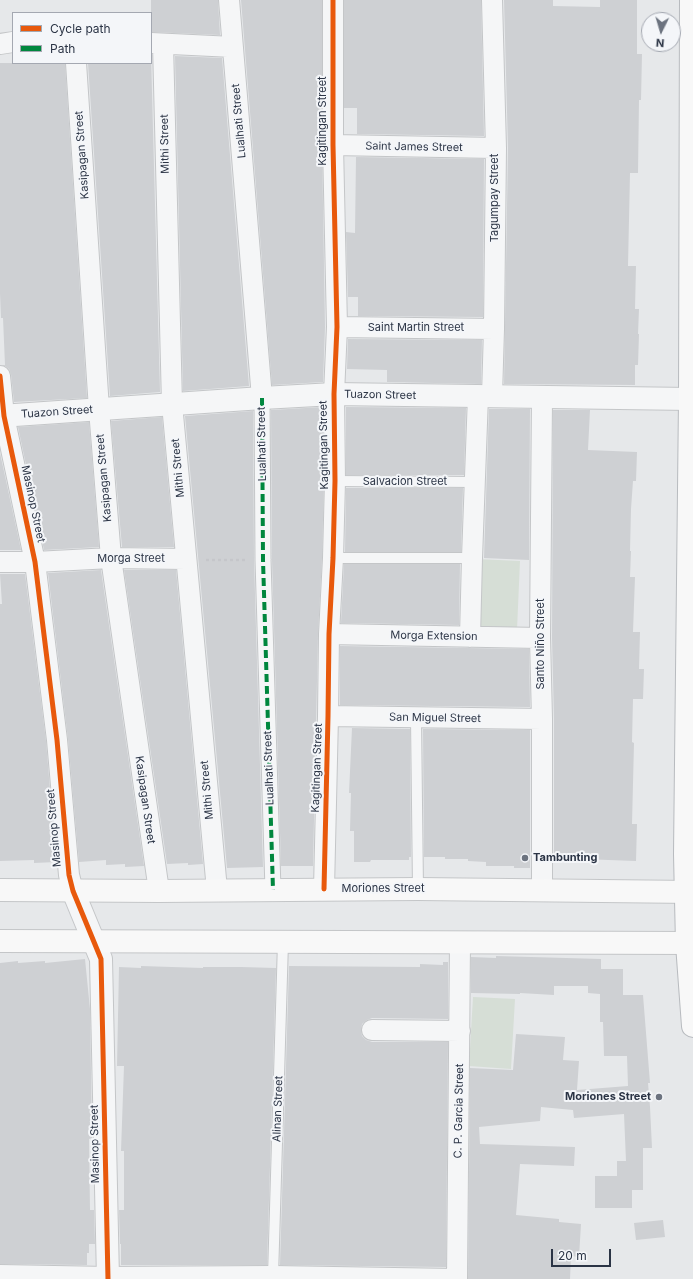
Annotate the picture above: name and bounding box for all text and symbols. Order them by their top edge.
legend [12,12,152,64]
north arrow [641,12,681,52]
text: Cycle path [50,21,111,36]
text: N [655,36,665,50]
text: Path [50,41,75,56]
street label: Kagitingan Street [316,76,330,166]
street label: Lualhati Street [229,83,249,159]
street label: Kasipagan Street [72,110,92,200]
street label: Mithi Street [158,114,172,174]
street label: Saint James Street [365,140,463,154]
street label: Tagumpay Street [488,154,502,242]
street label: Saint Martin Street [368,321,464,335]
street label: Tuazon Street [344,388,416,402]
street label: Kagitingan Street [317,400,331,490]
street label: Tuazon Street [21,403,93,421]
street label: Lualhati Street [255,407,269,481]
street label: Kasipagan Street [94,433,114,523]
street label: Mithi Street [169,438,187,498]
street label: Masinop Street [18,464,48,544]
street label: Salvacion Street [363,475,447,489]
street label: Morga Street [97,552,165,566]
street label: Santo Niño Street [534,598,548,690]
street label: Morga Extension [390,629,478,643]
street label: San Miguel Street [389,711,481,725]
street label: Kagitingan Street [309,723,325,813]
street label: Lualhati Street [261,730,277,806]
street label: Kasipagan Street [132,755,158,845]
street label: Mithi Street [198,760,216,820]
street label: Masinop Street [44,788,64,868]
place label: Tambunting [533,851,597,865]
marker: Tambunting [520,853,530,863]
street label: Moriones Street [342,882,424,896]
street label: C. P. Garcia Street [452,1063,466,1159]
street label: Alinan Street [270,1076,286,1142]
place label: Moriones Street [565,1090,651,1104]
marker: Moriones Street [654,1092,664,1102]
street label: Masinop Street [88,1105,102,1183]
scale bar [553,1241,613,1267]
text: 20 m [558,1248,587,1263]

